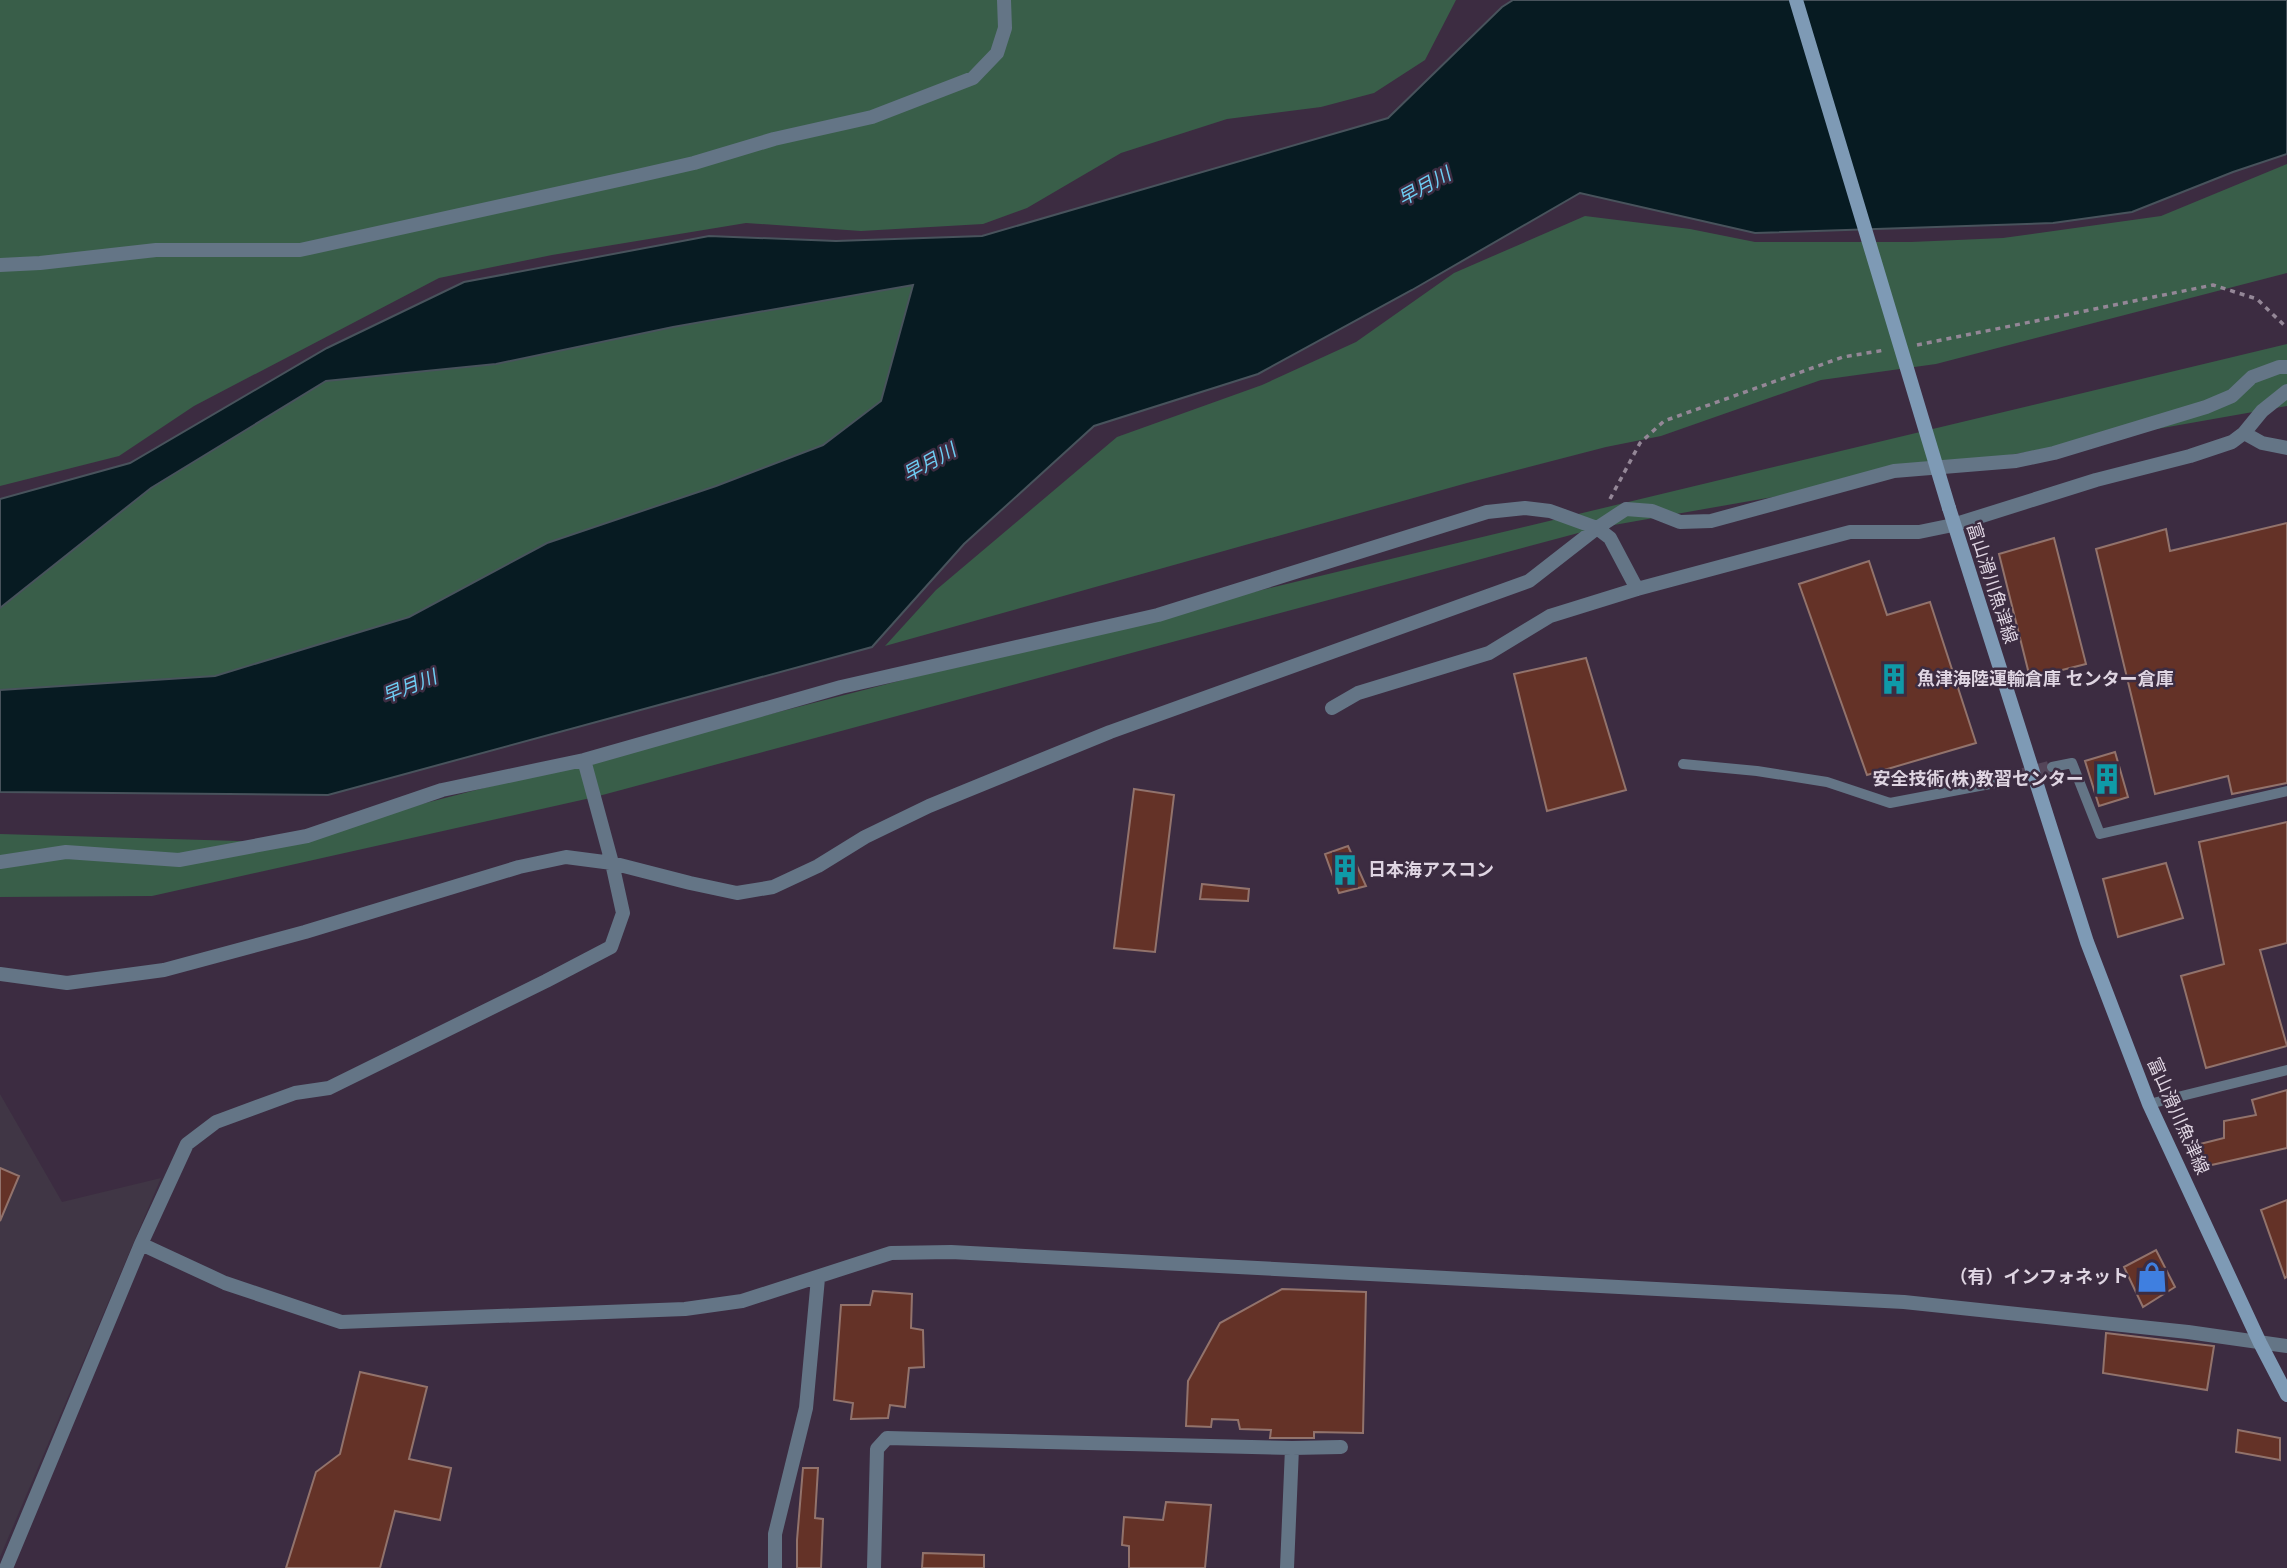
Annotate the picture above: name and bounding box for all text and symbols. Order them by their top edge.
water label: 早月川 [1393,160,1456,210]
water label: 早月川 [898,436,961,486]
street label: 富山滑川魚津線 [1962,519,2024,646]
building icon: 魚津海陸運輸倉庫 センター倉庫 [1877,662,1911,696]
water label: 早月川 [378,663,442,708]
place label: 魚津海陸運輸倉庫 センター倉庫 [1917,666,2174,690]
building icon: 安全技術(株)教習センター [2090,762,2124,796]
place label: 安全技術(株)教習センター [1873,766,2084,790]
building icon: 日本海アスコン [1328,853,1362,887]
place label: 日本海アスコン [1368,857,1494,881]
street label: 富山滑川魚津線 [2142,1053,2216,1178]
shop icon: （有）インフォネット [2135,1260,2169,1294]
place label: （有）インフォネット [1950,1264,2129,1288]

